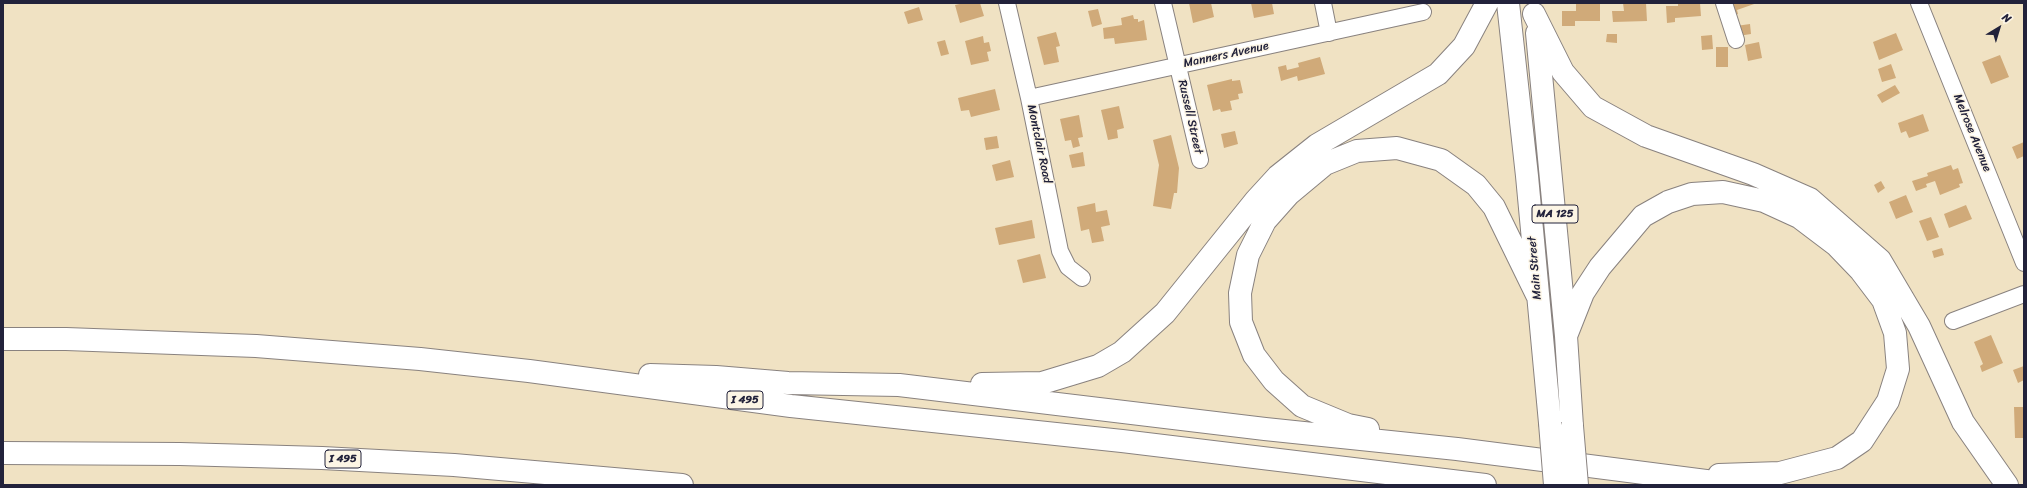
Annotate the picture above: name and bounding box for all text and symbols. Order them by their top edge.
north arrow [1979,8,2019,48]
text: N [1998,8,2016,28]
street label: Manners Avenue [1182,39,1270,71]
street label: Russell Street [1174,78,1206,156]
street label: Melrose Avenue [1950,92,1994,174]
street label: Montclair Road [1024,103,1054,185]
road number: MA 125 [1532,205,1578,223]
street label: Main Street [1525,236,1545,300]
road number: I 495 [727,391,763,409]
road number: I 495 [325,450,361,468]

